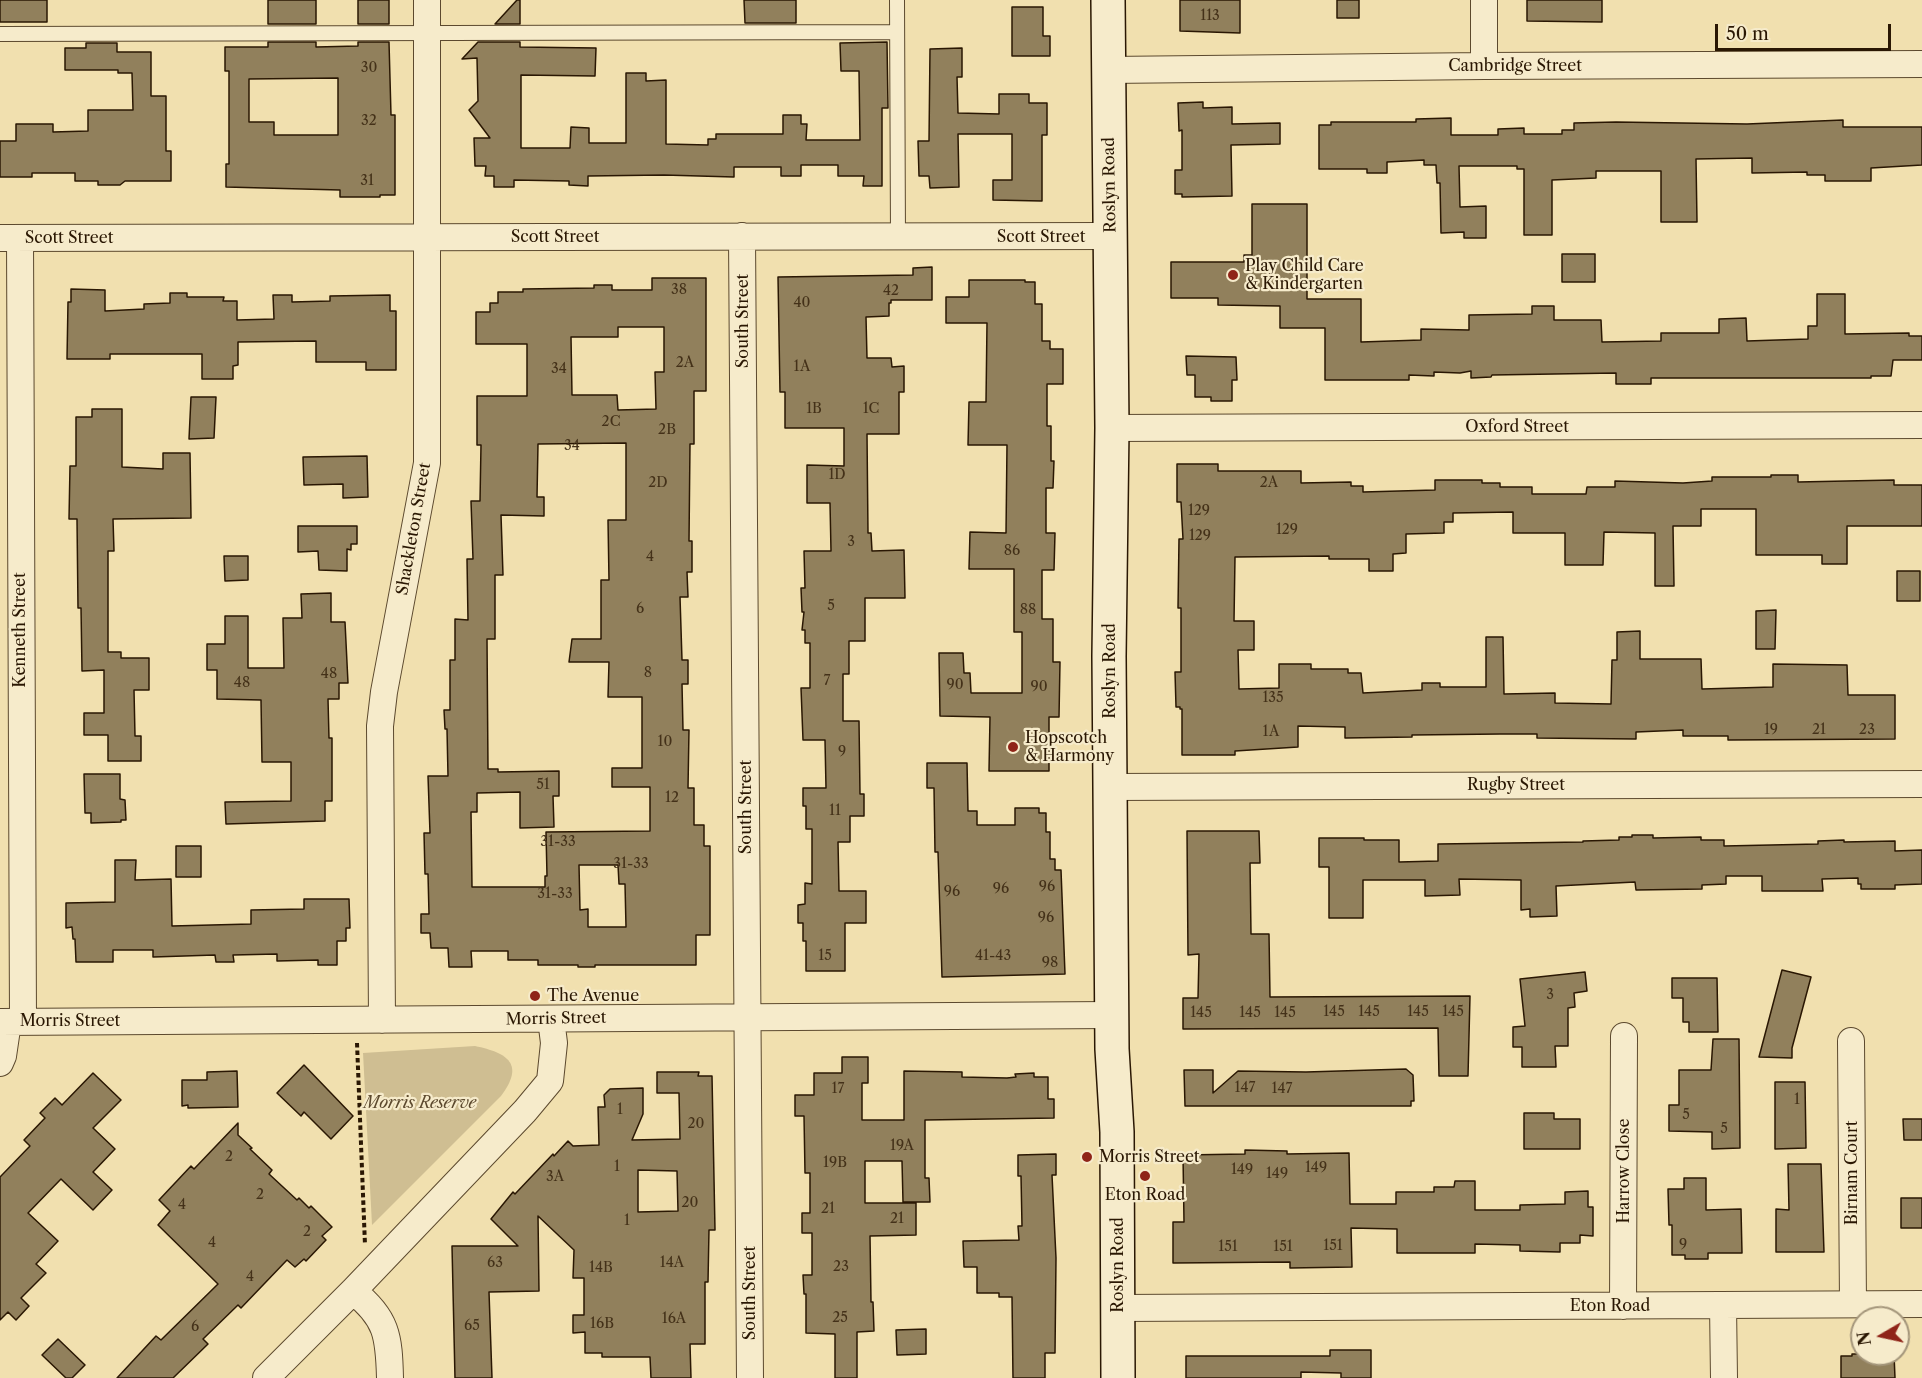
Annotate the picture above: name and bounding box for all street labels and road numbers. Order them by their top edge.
street label: Cambridge Street [1448,56,1582,76]
street label: Roslyn Road [1100,137,1120,233]
street label: Scott Street [511,227,599,247]
street label: Scott Street [997,227,1085,247]
street label: Scott Street [25,228,113,248]
street label: South Street [733,274,753,368]
street label: Oxford Street [1465,417,1569,437]
street label: Shackleton Street [393,461,435,597]
street label: Kenneth Street [10,572,30,688]
street label: Roslyn Road [1100,623,1120,719]
street label: South Street [736,760,756,854]
street label: Rugby Street [1467,775,1565,795]
street label: Morris Street [506,1009,606,1029]
street label: Morris Street [20,1011,120,1031]
street label: Harrow Close [1614,1119,1634,1223]
street label: Birnam Court [1842,1121,1862,1225]
street label: Roslyn Road [1108,1217,1128,1313]
street label: South Street [740,1246,760,1340]
street label: Eton Road [1570,1296,1650,1316]

